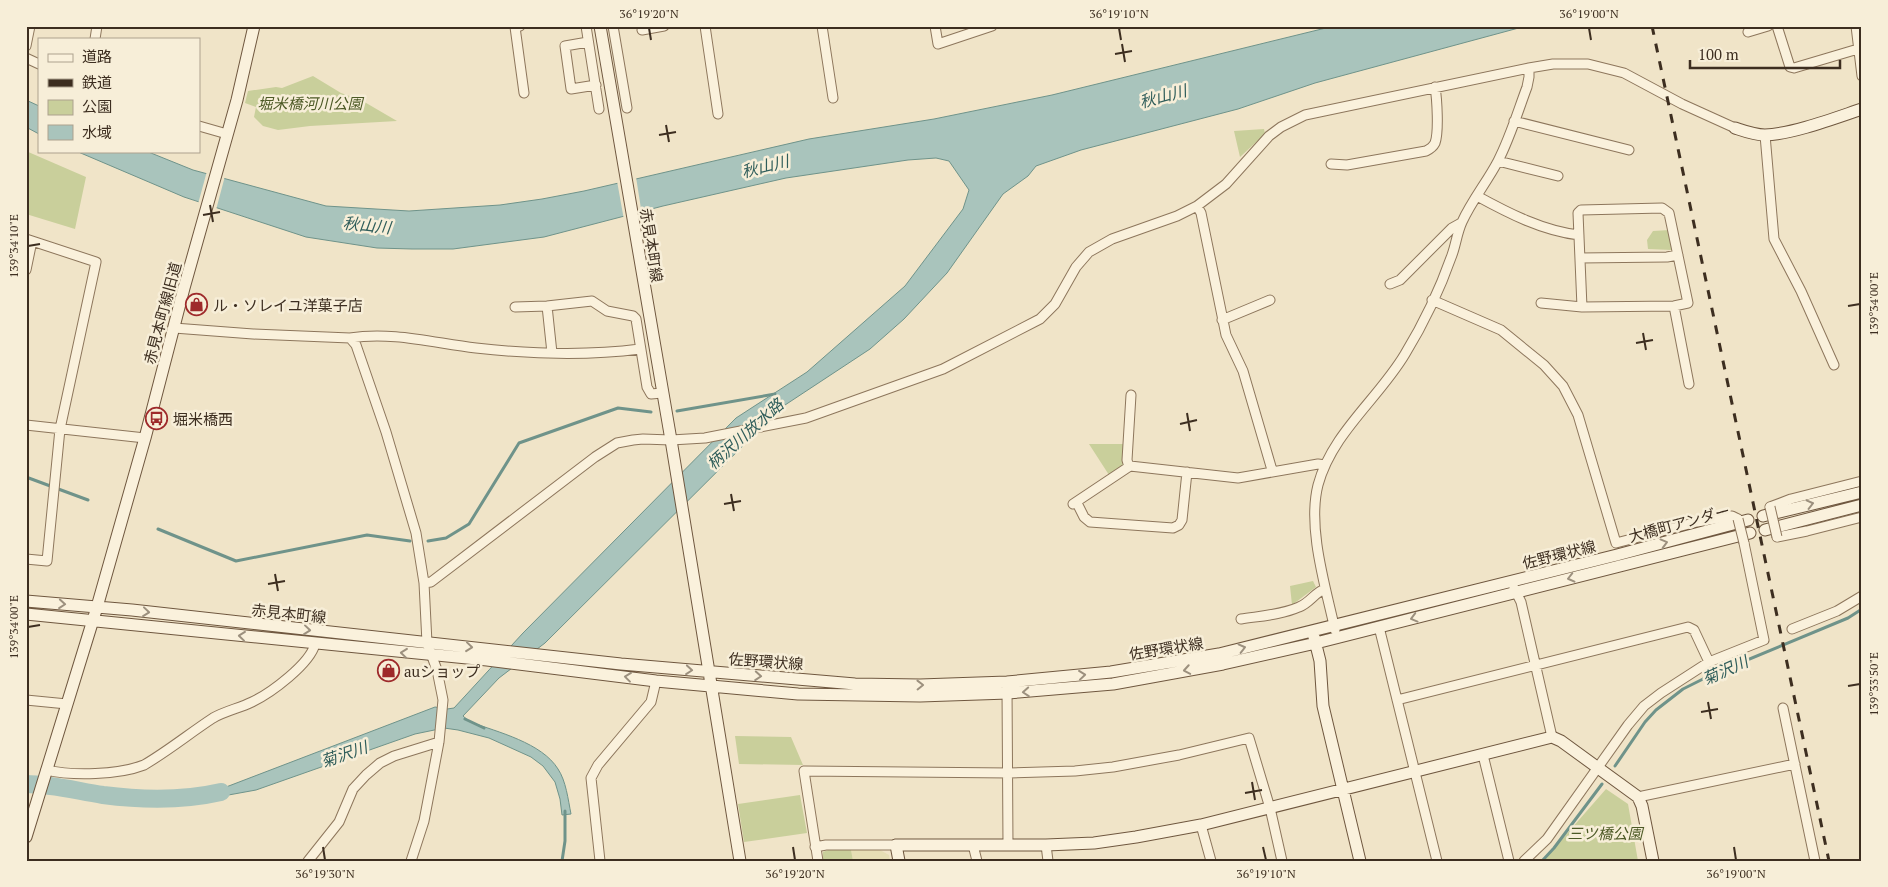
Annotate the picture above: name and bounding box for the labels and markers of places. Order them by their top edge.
shop icon: ル・ソレイユ洋菓子店 [185,293,209,317]
place label: ル・ソレイユ洋菓子店 [213,295,363,315]
bus stop icon: 堀米橋西 [145,407,169,431]
place label: 堀米橋西 [173,409,233,429]
shop icon: auショップ [376,659,400,683]
place label: auショップ [404,661,480,681]

